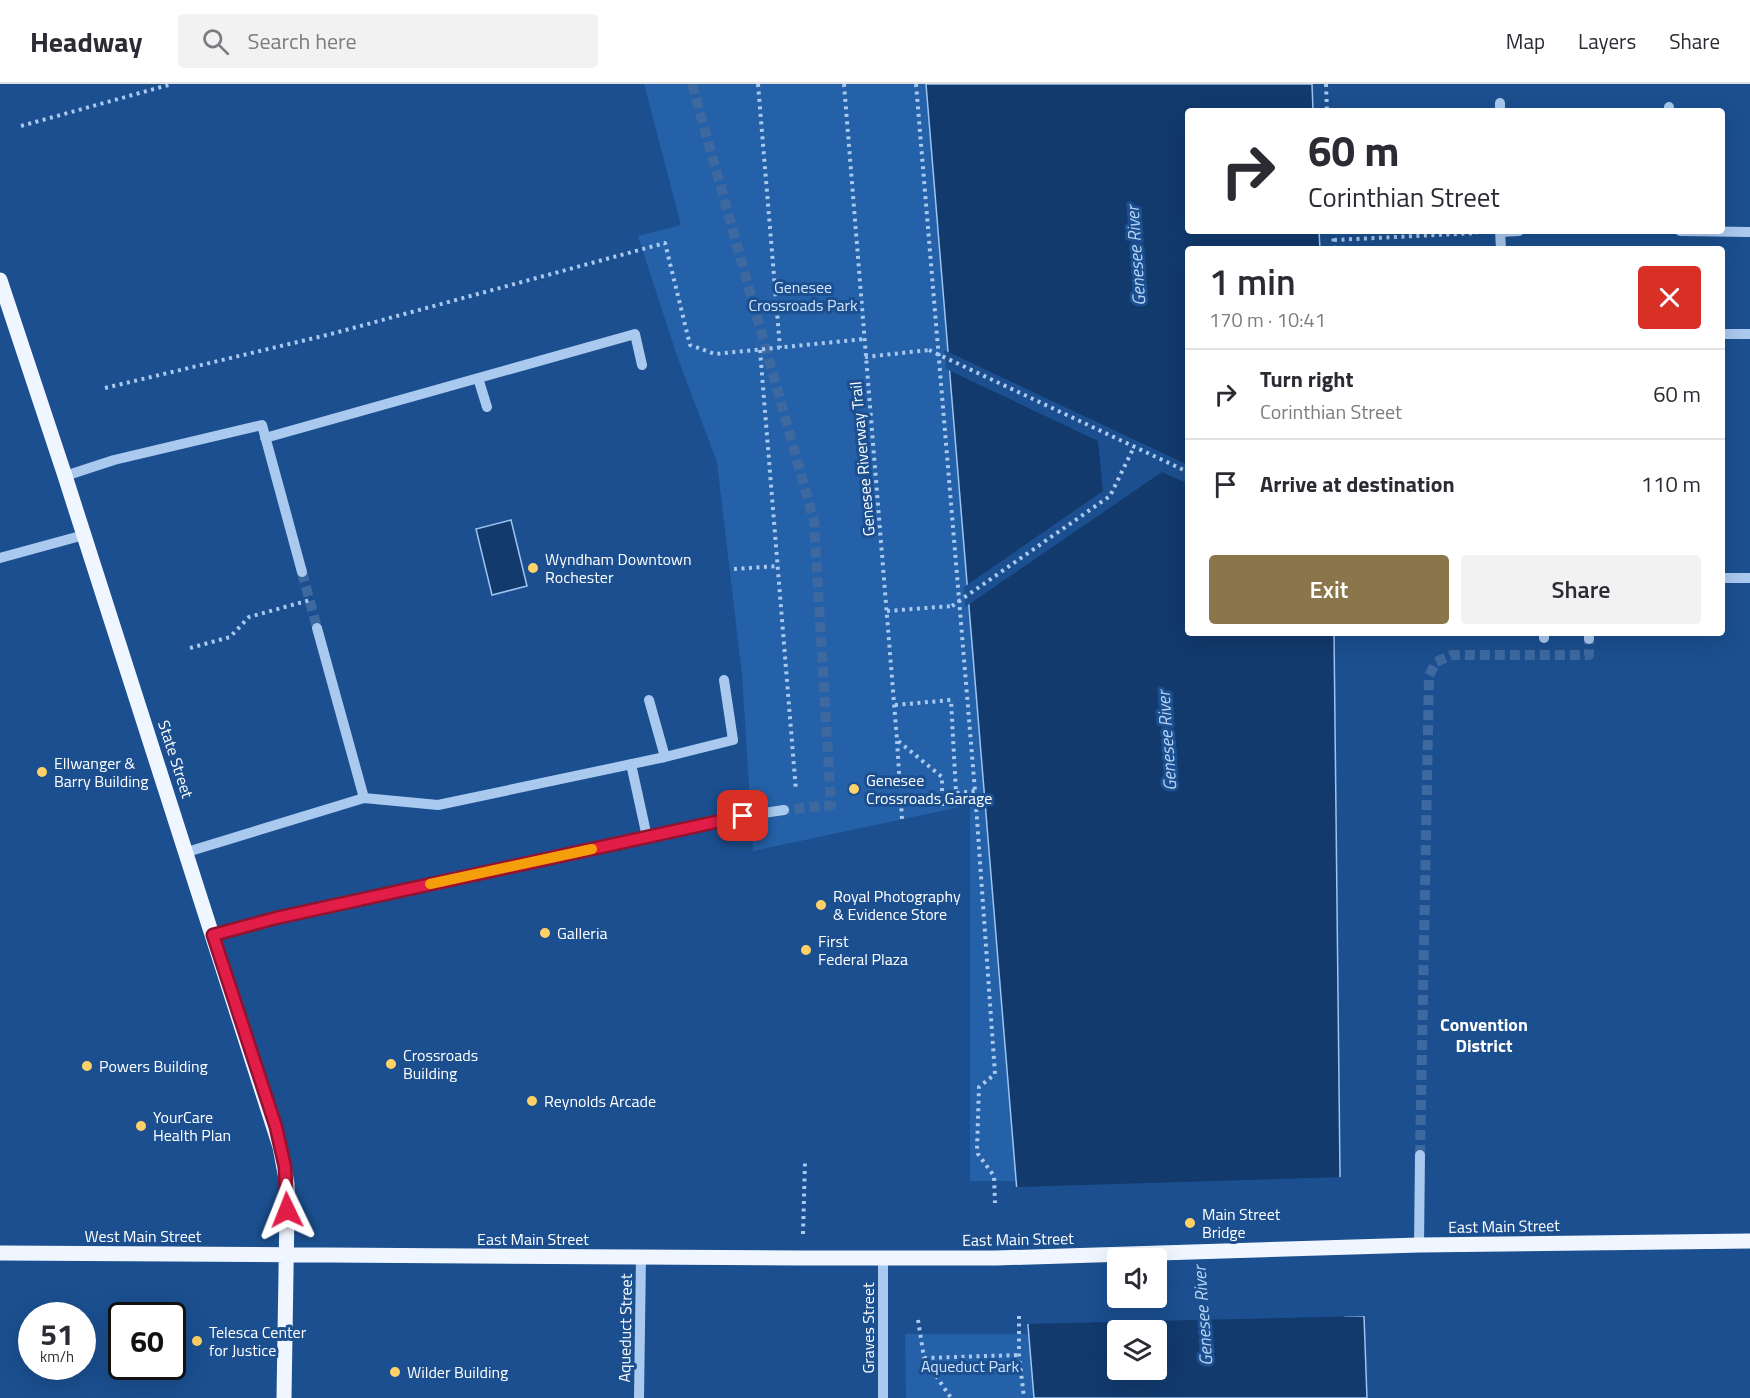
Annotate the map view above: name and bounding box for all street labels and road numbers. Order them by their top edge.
street label: Genesee Riverway Trail [843,381,881,537]
street label: State Street [152,717,200,801]
street label: East Main Street [1448,1213,1560,1239]
street label: West Main Street [85,1224,202,1248]
street label: East Main Street [962,1226,1074,1252]
street label: East Main Street [477,1227,589,1251]
street label: Aqueduct Street [612,1273,638,1383]
street label: Graves Street [856,1282,880,1374]

